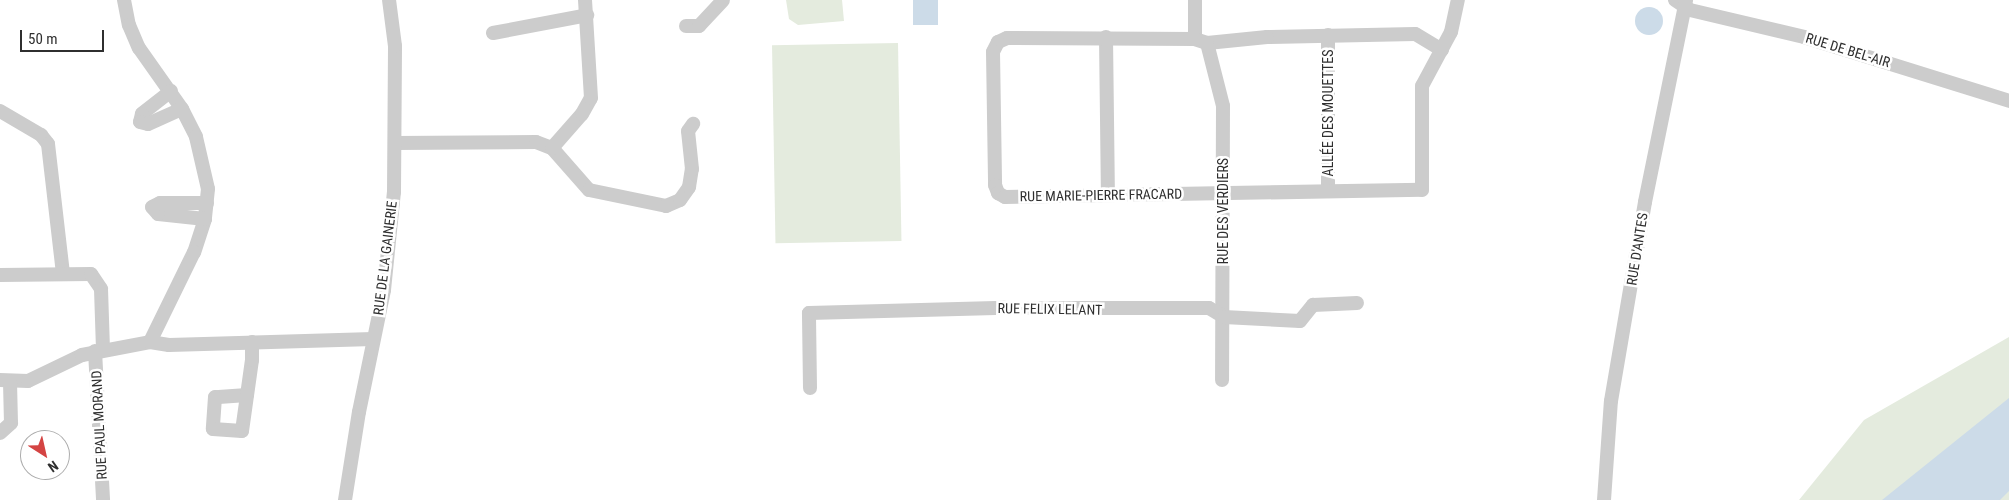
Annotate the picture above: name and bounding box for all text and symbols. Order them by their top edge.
scale bar [22,20,106,52]
street label: RUE DE BEL-AIR [1804,29,1892,71]
text: 50 m [28,30,58,48]
street label: ALLÉE DES MOUETTES [1320,50,1336,176]
street label: RUE DES VERDIERS [1215,158,1231,264]
street label: RUE MARIE-PIERRE FRACARD [1020,185,1182,205]
street label: RUE DE LA GAINERIE [370,200,400,316]
street label: RUE D'ANTES [1623,212,1651,286]
street label: RUE FELIX LELANT [998,300,1102,318]
street label: RUE PAUL MORAND [88,370,110,480]
north arrow [20,430,70,480]
text: N [45,457,61,475]

